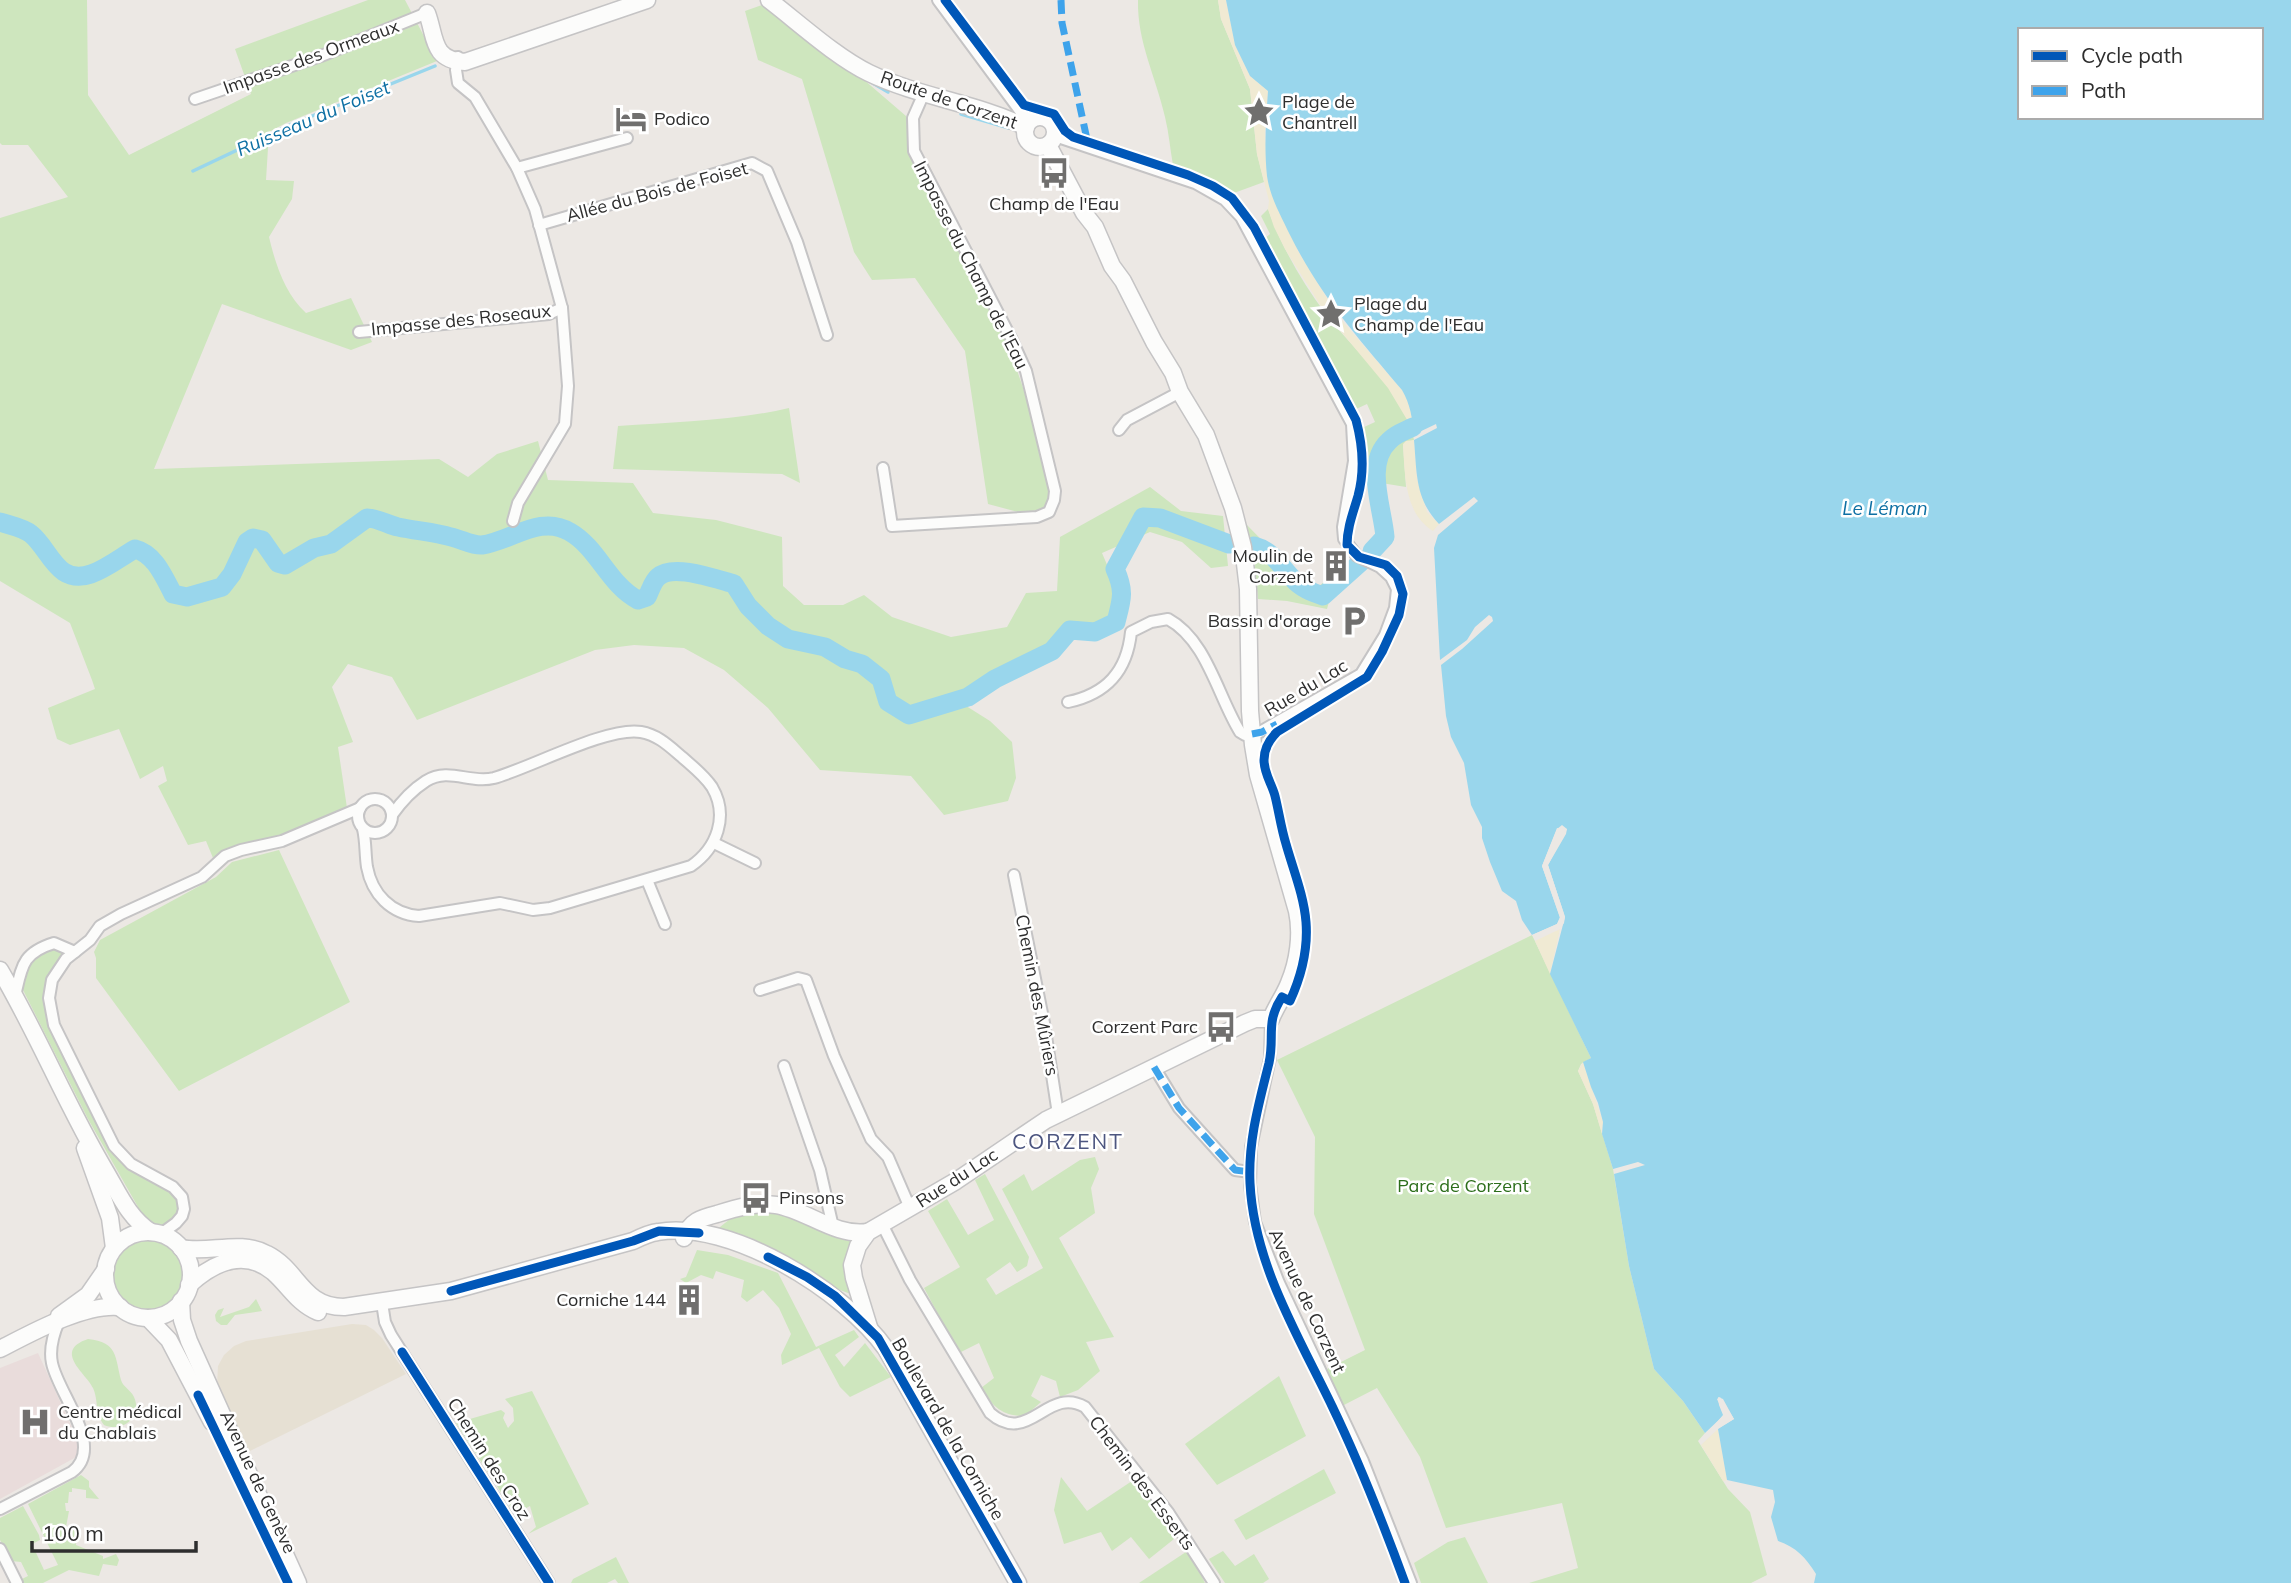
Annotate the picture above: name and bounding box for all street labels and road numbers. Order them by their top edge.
street label: Impasse des Ormeaux [220,14,402,99]
street label: Route de Corzent [878,65,1021,134]
street label: Allée du Bois de Foiset [564,156,750,227]
street label: Impasse du Champ de l'Eau [909,157,1034,373]
street label: Impasse des Roseaux [370,299,552,340]
street label: Rue du Lac [1260,654,1351,721]
street label: Chemin des Mûriers [1011,912,1064,1078]
street label: Rue du Lac [912,1143,1002,1212]
street label: Avenue de Corzent [1264,1225,1351,1377]
street label: Boulevard de la Corniche [887,1334,1010,1524]
street label: Chemin des Croz [442,1393,536,1524]
street label: Avenue de Genève [215,1407,302,1557]
street label: Chemin des Esserts [1084,1411,1201,1555]

